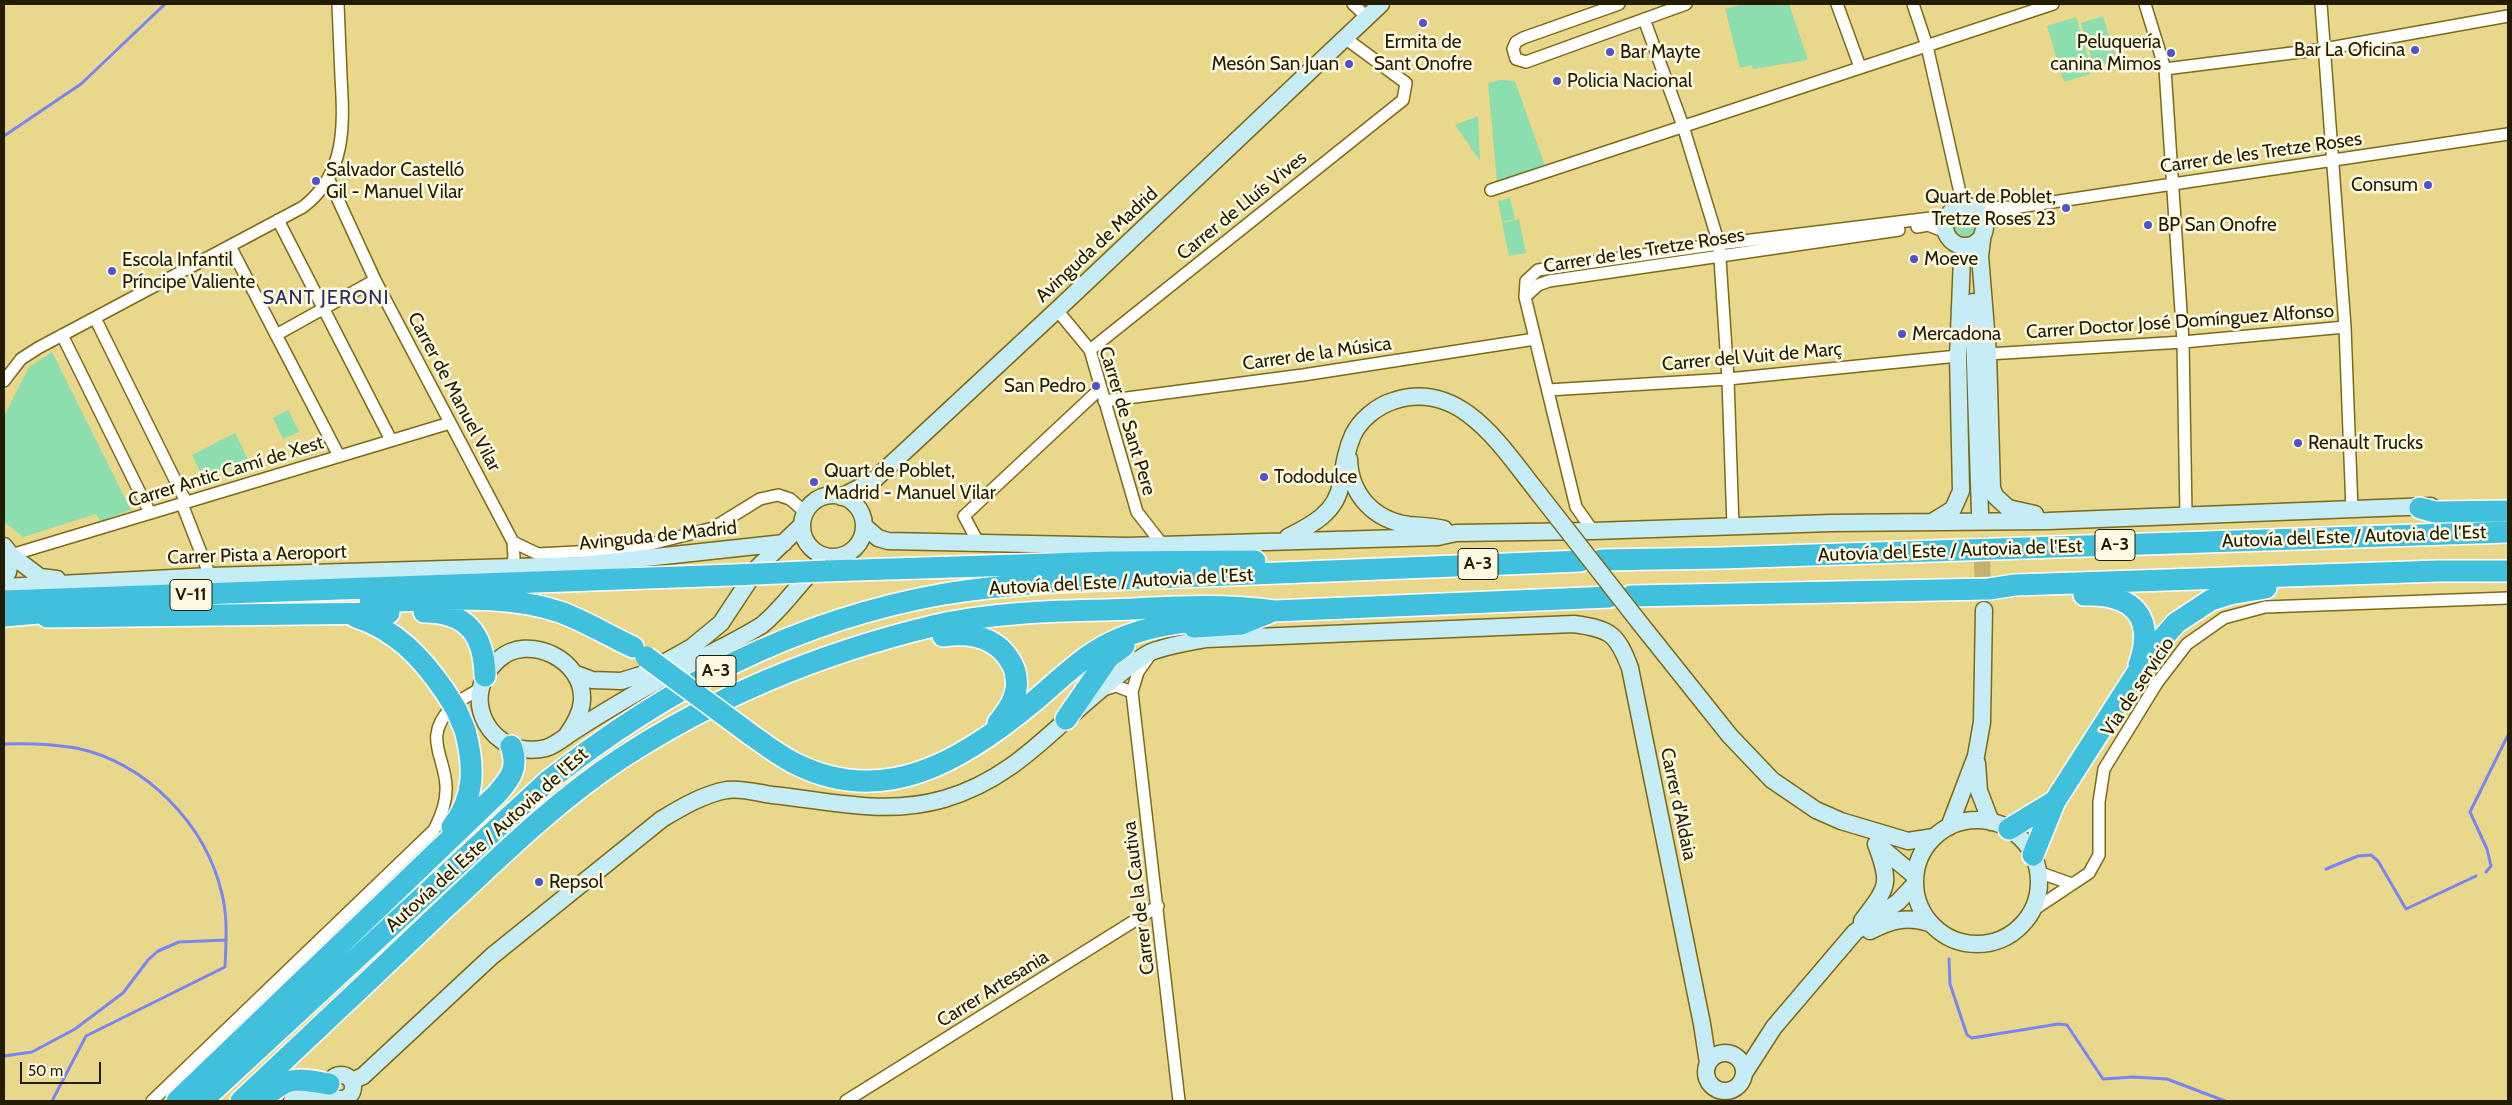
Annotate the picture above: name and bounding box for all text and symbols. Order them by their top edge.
marker: Ermita de Sant Onofre [1417,17,1429,29]
place label: Ermita de Sant Onofre [1374,31,1472,75]
place label: Peluquería canina Mimos [2050,31,2161,75]
place label: Bar La Oficina [2294,39,2405,61]
place label: Bar Mayte [1620,41,1700,63]
marker: Bar La Oficina [2409,44,2421,56]
marker: Bar Mayte [1604,46,1616,58]
marker: Peluquería canina Mimos [2165,47,2177,59]
place label: Mesón San Juan [1211,53,1339,75]
marker: Mesón San Juan [1343,58,1355,70]
place label: Policia Nacional [1567,70,1692,92]
marker: Policia Nacional [1551,75,1563,87]
street label: Carrer de les Tretze Roses [2159,128,2363,178]
street label: Carrer de Lluís Vives [1172,147,1312,265]
place label: Salvador Castelló Gil - Manuel Vilar [326,159,464,203]
place label: Consum [2351,174,2418,196]
marker: Salvador Castelló Gil - Manuel Vilar [310,175,322,187]
marker: Consum [2422,179,2434,191]
street label: Avinguda de Madrid [1031,183,1163,307]
place label: Quart de Poblet, Tretze Roses 23 [1925,186,2056,230]
marker: Quart de Poblet, Tretze Roses 23 [2060,202,2072,214]
place label: BP San Onofre [2158,214,2277,236]
marker: BP San Onofre [2142,219,2154,231]
street label: Carrer de les Tretze Roses [1542,224,1746,278]
place label: Moeve [1924,248,1978,270]
place label: Escola Infantil Príncipe Valiente [122,249,255,293]
marker: Moeve [1908,253,1920,265]
marker: Escola Infantil Príncipe Valiente [106,265,118,277]
district label: SANT JERONI [261,286,391,310]
street label: Carrer Doctor José Domínguez Alfonso [2025,300,2335,344]
street label: Carrer de Manuel Vilar [402,309,506,475]
place label: Mercadona [1912,323,2001,345]
marker: Mercadona [1896,328,1908,340]
street label: Carrer de la Música [1241,332,1393,376]
street label: Carrer del Vuit de Març [1661,338,1843,376]
street label: Carrer de Sant Pere [1094,344,1160,498]
place label: San Pedro [1004,375,1086,397]
marker: San Pedro [1090,380,1102,392]
street label: Carrer Antic Camí de Xest [126,431,326,513]
place label: Renault Trucks [2308,432,2423,454]
marker: Renault Trucks [2292,437,2304,449]
place label: Quart de Poblet, Madrid - Manuel Vilar [824,460,996,504]
place label: Tododulce [1274,466,1357,488]
marker: Tododulce [1258,471,1270,483]
marker: Quart de Poblet, Madrid - Manuel Vilar [808,476,820,488]
street label: Avinguda de Madrid [578,516,738,556]
street label: Autovía del Este / Autovia de l'Est [2221,521,2487,553]
road number: A-3 [2095,530,2135,560]
street label: Autovía del Este / Autovia de l'Est [1817,535,2083,567]
street label: Carrer Pista a Aeroport [167,540,347,570]
road number: A-3 [1458,548,1498,580]
street label: Autovía del Este / Autovia de l'Est [988,564,1254,600]
road number: V-11 [170,580,212,610]
street label: Vía de servicio [2097,633,2179,741]
road number: A-3 [696,656,736,686]
street label: Autovía del Este / Autovia de l'Est [381,743,593,937]
street label: Carrer d'Aldaia [1655,746,1701,862]
street label: Carrer de la Cautiva [1118,820,1160,976]
place label: Repsol [549,871,603,893]
marker: Repsol [533,876,545,888]
street label: Carrer Artesania [933,946,1053,1032]
scale bar [22,1052,104,1084]
text: 50 m [28,1062,63,1080]

